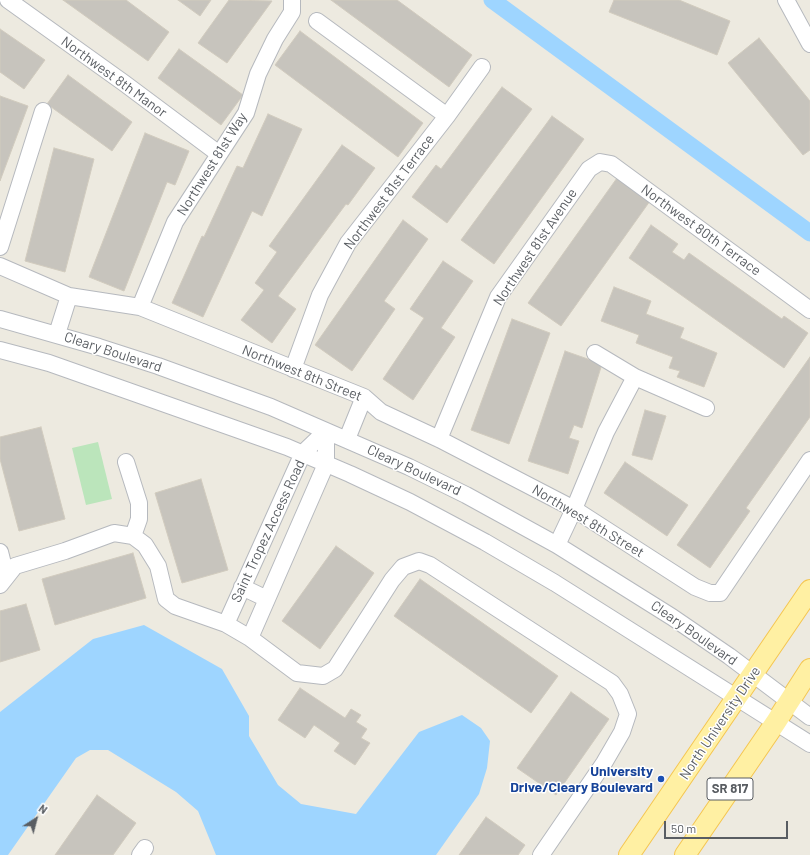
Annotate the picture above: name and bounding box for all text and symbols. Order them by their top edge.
street label: Northwest 8th Manor [58,33,170,121]
street label: Northwest 81st Way [174,109,250,219]
street label: Northwest 81st Terrace [340,131,438,253]
street label: Northwest 80th Terrace [638,181,764,279]
street label: Northwest 81st Avenue [490,185,580,309]
street label: Cleary Boulevard [62,328,164,376]
street label: Northwest 8th Street [240,341,364,405]
street label: Cleary Boulevard [364,441,464,499]
street label: Saint Tropez Access Road [228,457,308,605]
street label: Northwest 8th Street [529,481,647,561]
street label: Cleary Boulevard [648,597,740,669]
street label: North University Drive [676,663,764,783]
place label: University Drive/Cleary Boulevard [510,763,653,796]
marker: University Drive/Cleary Boulevard [656,774,666,784]
road number: SR 817 [707,778,753,800]
north arrow [16,799,56,839]
text: N [37,801,50,816]
scale bar [666,813,790,839]
text: 50 m [671,821,696,835]

